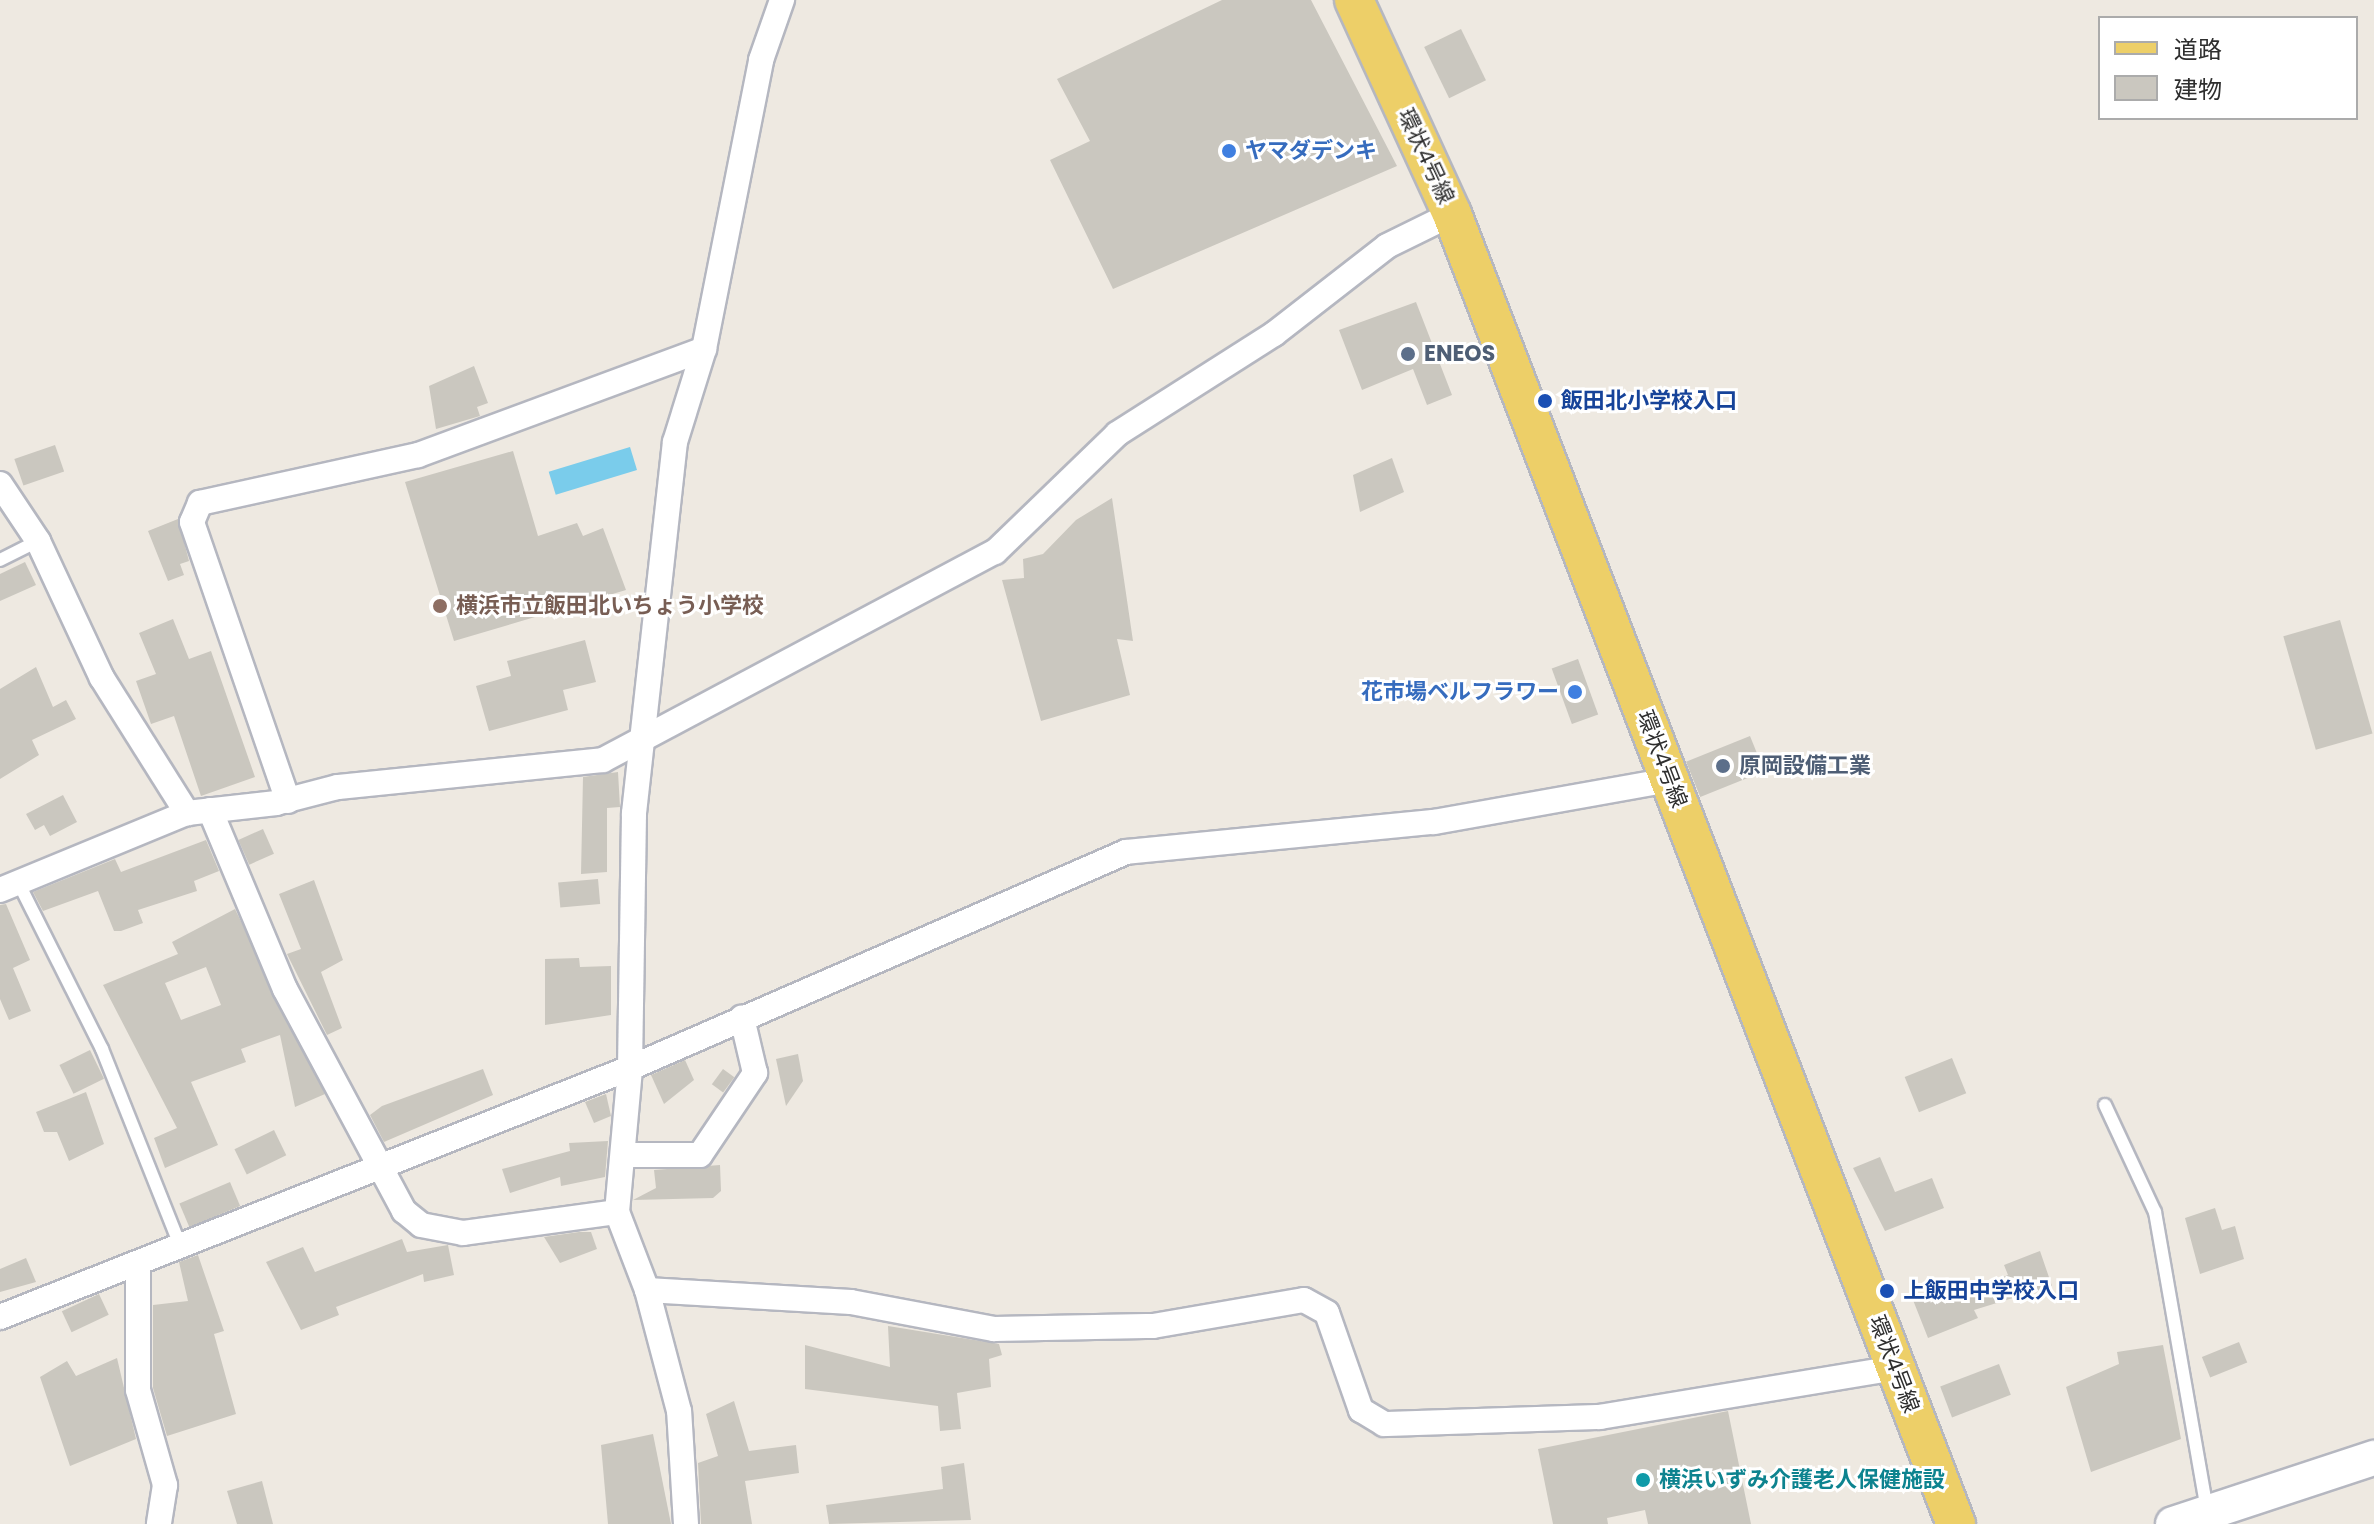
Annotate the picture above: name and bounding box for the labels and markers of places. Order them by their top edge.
place label: ヤマダデンキ [1245,138,1377,164]
marker: ヤマダデンキ [1220,142,1238,160]
place label: ENEOS [1424,341,1495,367]
marker: ENEOS [1399,345,1417,363]
place label: 飯田北小学校入口 [1561,388,1737,414]
marker: 飯田北小学校入口 [1536,392,1554,410]
place label: 横浜市立飯田北いちょう小学校 [456,593,764,619]
marker: 横浜市立飯田北いちょう小学校 [431,597,449,615]
place label: 花市場ベルフラワー [1361,679,1559,705]
marker: 花市場ベルフラワー [1566,683,1584,701]
place label: 原岡設備工業 [1739,753,1871,779]
marker: 原岡設備工業 [1714,757,1732,775]
place label: 上飯田中学校入口 [1903,1278,2079,1304]
marker: 上飯田中学校入口 [1878,1282,1896,1300]
place label: 横浜いずみ介護老人保健施設 [1659,1467,1945,1493]
marker: 横浜いずみ介護老人保健施設 [1634,1471,1652,1489]

